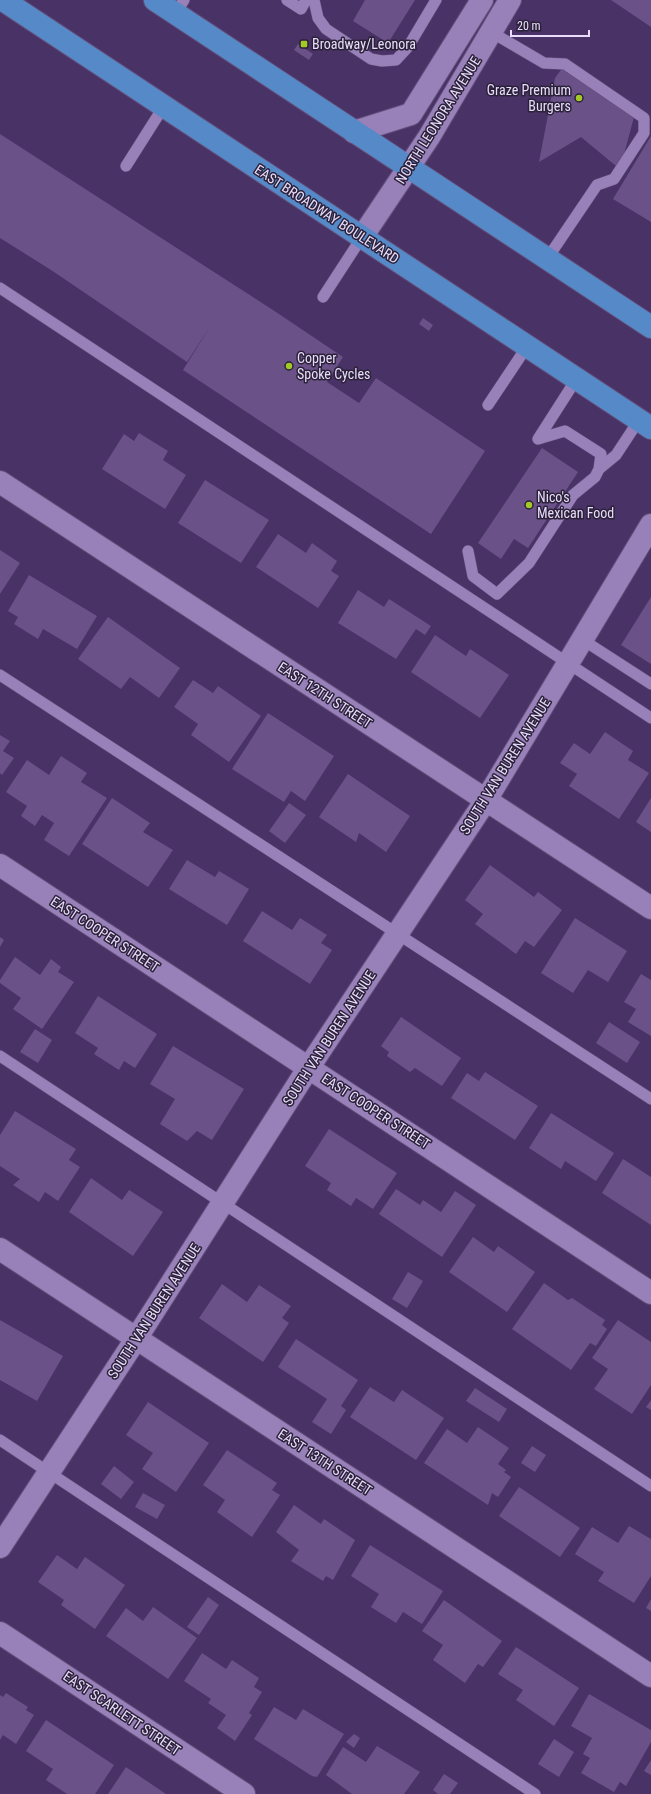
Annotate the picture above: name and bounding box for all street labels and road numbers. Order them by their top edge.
street label: NORTH LEONORA AVENUE [392,53,484,186]
street label: EAST BROADWAY BOULEVARD [252,161,402,267]
street label: EAST 12TH STREET [275,659,375,731]
street label: SOUTH VAN BUREN AVENUE [456,695,554,837]
street label: EAST COOPER STREET [48,893,162,975]
street label: SOUTH VAN BUREN AVENUE [279,968,379,1108]
street label: EAST COOPER STREET [319,1070,433,1152]
street label: SOUTH VAN BUREN AVENUE [104,1241,204,1381]
street label: EAST 13TH STREET [275,1426,375,1498]
street label: EAST SCARLETT STREET [60,1668,184,1758]

